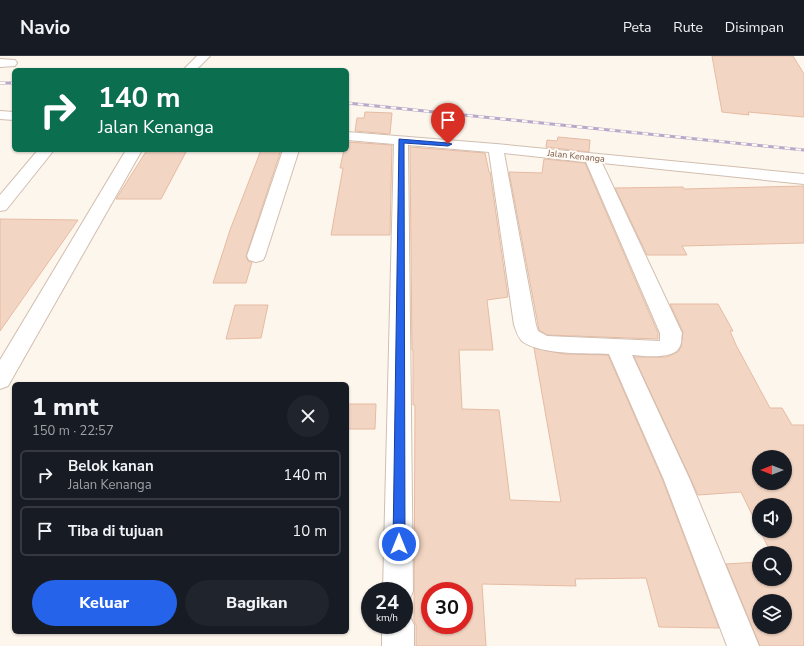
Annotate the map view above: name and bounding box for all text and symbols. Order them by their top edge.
text: Navio [20,15,70,41]
text: Peta [623,18,651,37]
text: Rute [673,18,703,37]
text: Disimpan [725,18,784,37]
text: 140 m [98,79,181,117]
icon: right [32,84,84,136]
pin [431,103,465,144]
icon: arrive [437,109,459,131]
text: Jalan Kenanga [98,115,214,139]
street label: Jalan Kenanga [546,147,606,165]
text: 1 mnt [32,391,98,423]
button: close [287,395,329,437]
text: 150 m · 22:57 [32,422,114,440]
north arrow [752,450,792,490]
map controls [752,450,792,634]
text: Belok kanan [68,456,154,476]
icon: right [34,464,56,486]
text: 140 m [283,465,327,485]
text: Jalan Kenanga [68,476,152,494]
button: sound [752,498,792,538]
icon: arrive [34,520,56,542]
text: Tiba di tujuan [68,521,163,541]
text: 10 m [292,521,327,541]
position arrow [378,523,420,565]
button: search [752,546,792,586]
button: Keluar [32,580,177,626]
button: Bagikan [185,580,329,626]
speed limit sign: 30 [421,582,473,634]
text: 24 [375,589,399,616]
button: layers [752,594,792,634]
text: km/h [376,611,398,625]

